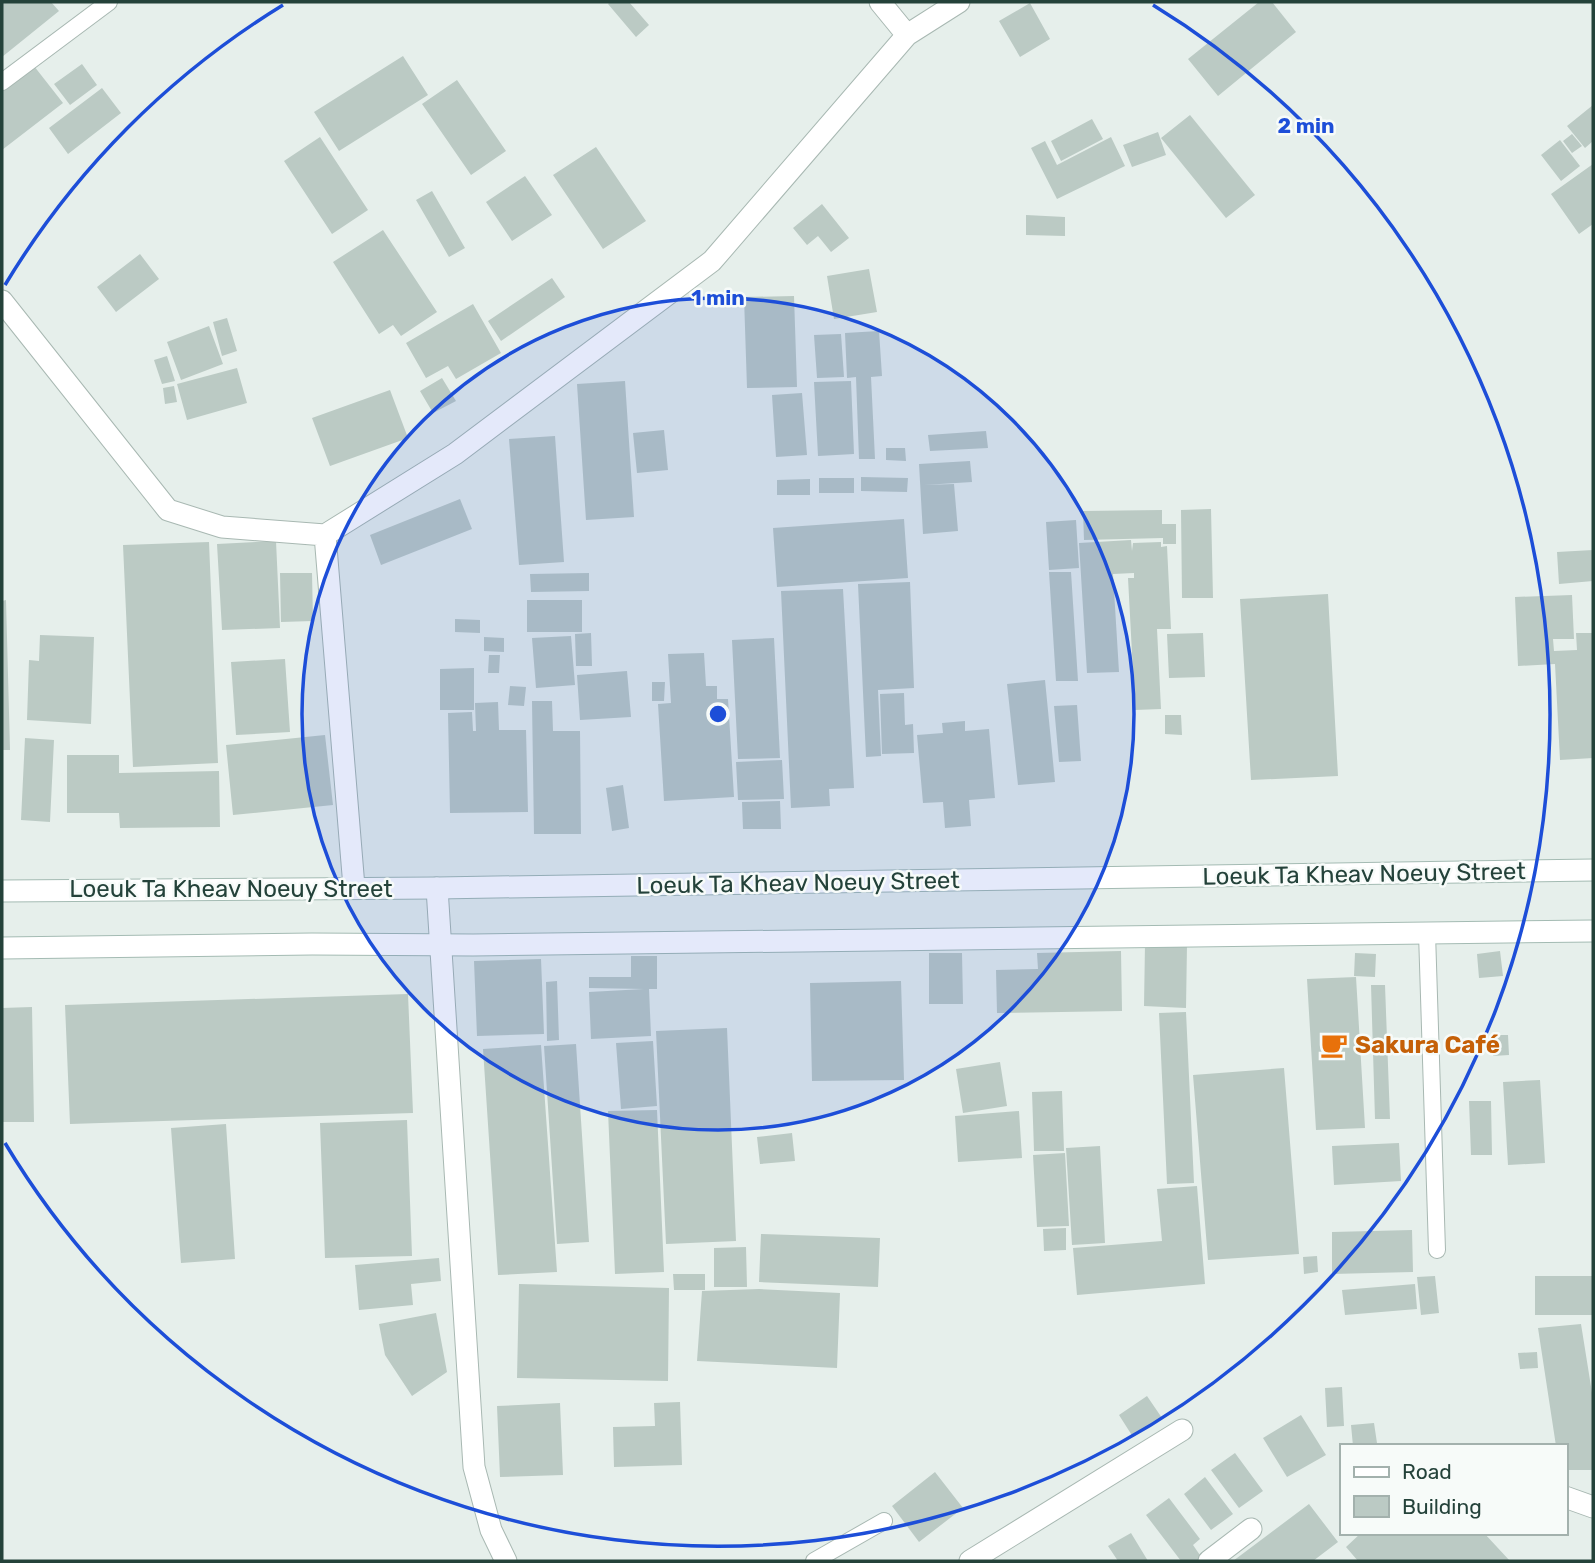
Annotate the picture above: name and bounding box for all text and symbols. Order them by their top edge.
text: 2 min [1278,113,1334,138]
text: 1 min [691,285,745,310]
centre of rings [706,702,730,726]
street label: Loeuk Ta Kheav Noeuy Street [1202,857,1526,891]
street label: Loeuk Ta Kheav Noeuy Street [636,866,960,900]
street label: Loeuk Ta Kheav Noeuy Street [69,875,393,903]
cafe icon: Sakura Café [1319,1030,1349,1060]
place label: Sakura Café [1355,1031,1500,1059]
legend [1340,1444,1567,1535]
text: Road [1402,1459,1452,1484]
text: Building [1402,1494,1482,1519]

